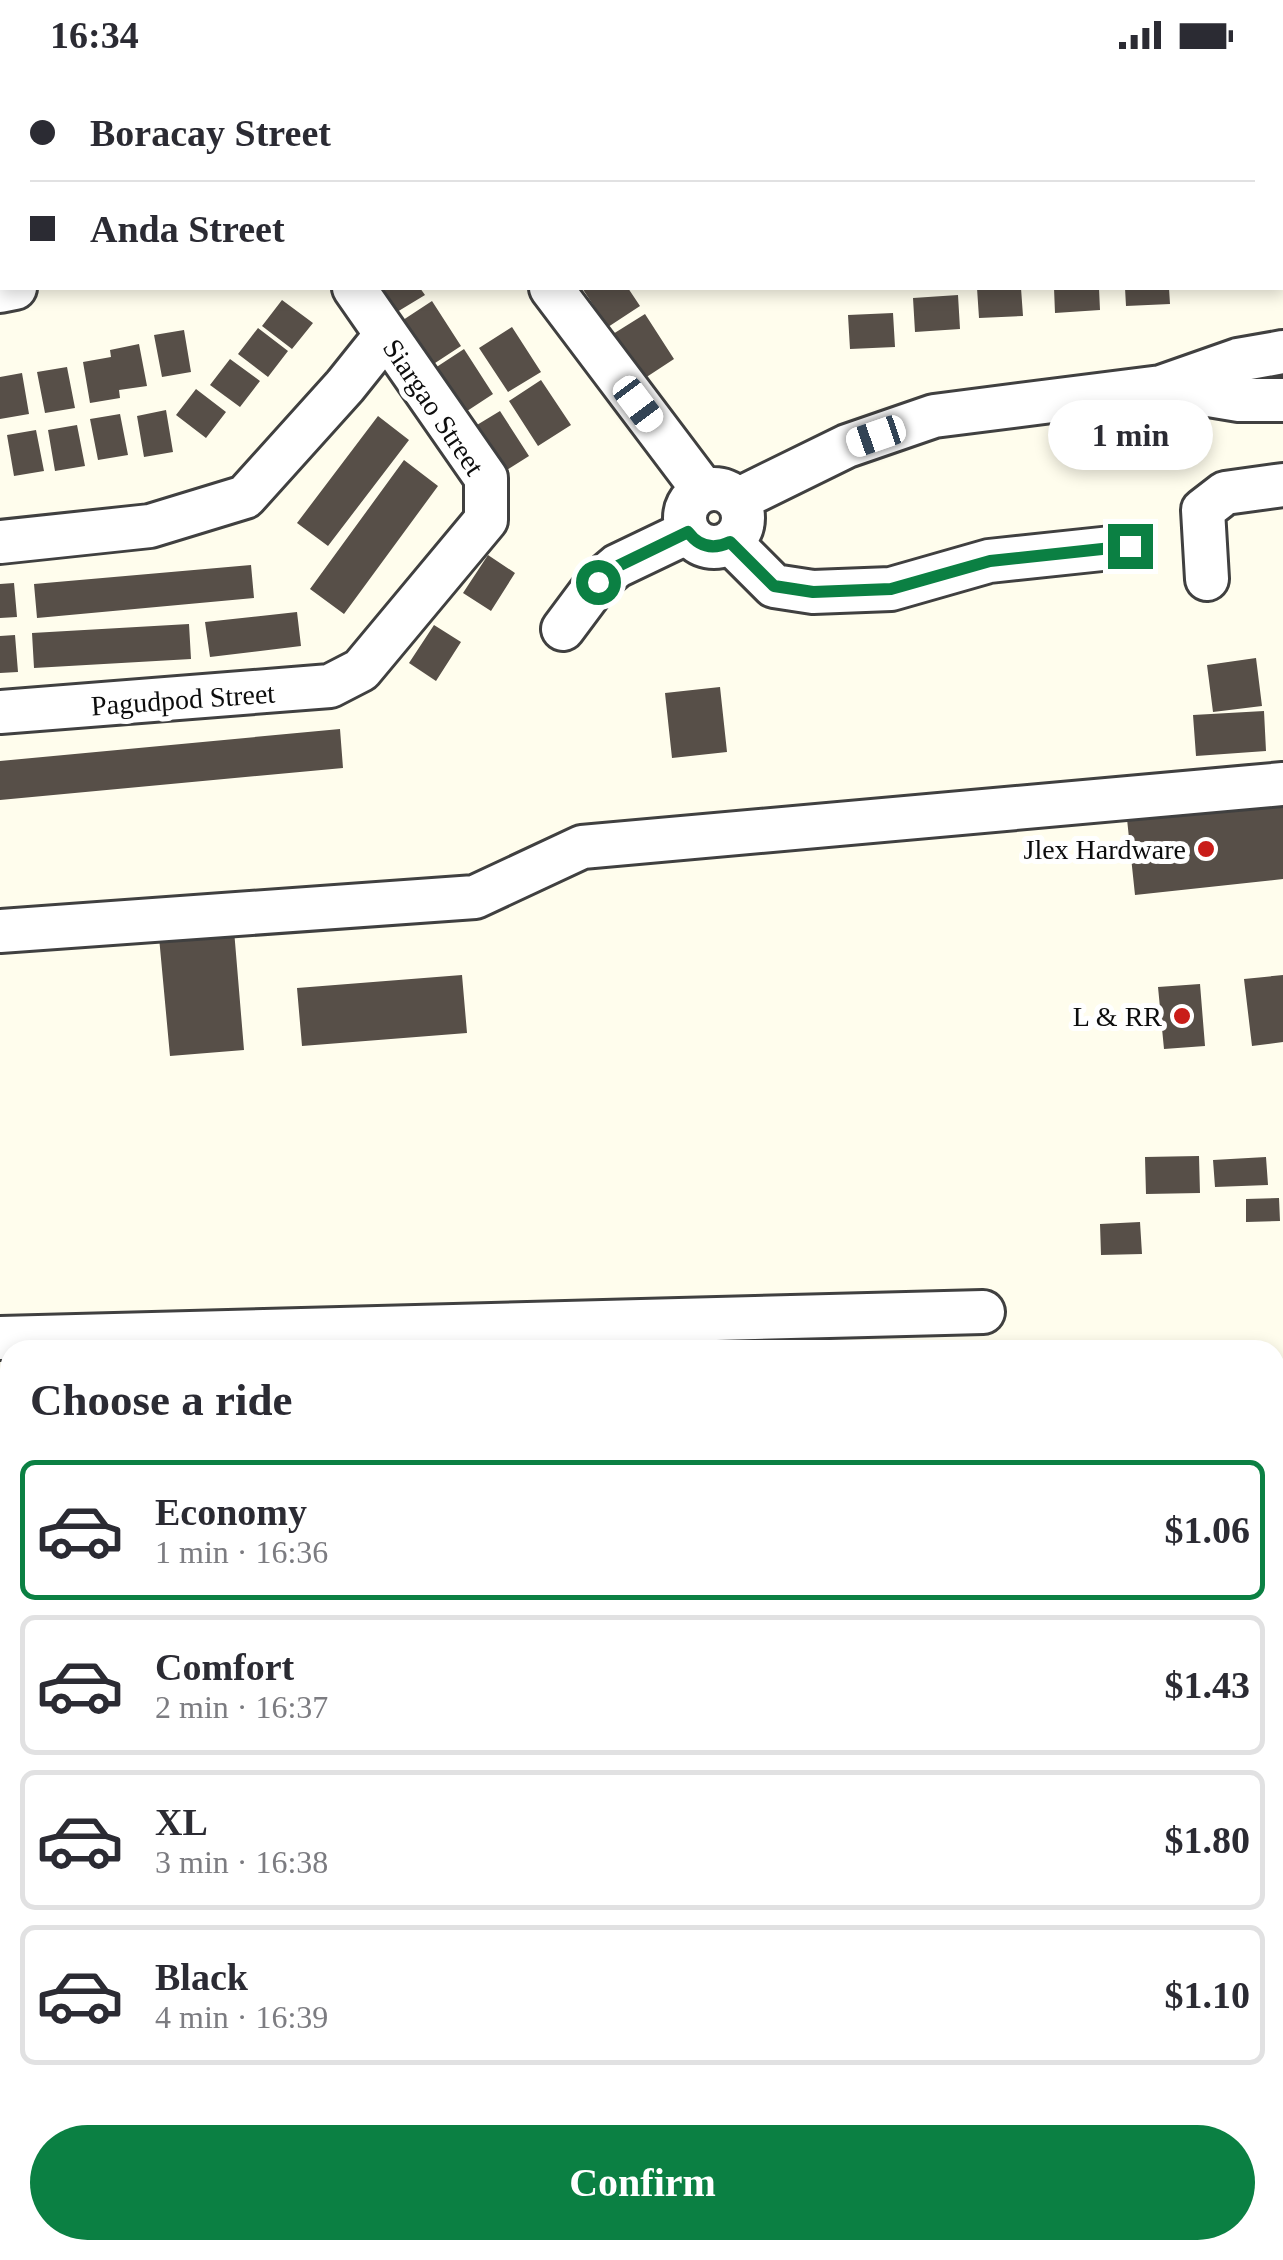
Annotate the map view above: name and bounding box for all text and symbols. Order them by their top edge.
text: 16:34 [50,14,139,56]
text: Boracay Street [90,112,331,154]
text: Anda Street [90,208,285,250]
street label: Siargao Street [377,333,491,481]
car [608,371,668,437]
callout: 1 min [1048,401,1212,471]
car [843,412,909,460]
text: 1 min [1092,417,1169,453]
route end [1108,524,1153,569]
route start [576,560,621,605]
street label: Pagudpod Street [90,678,276,721]
place label: Jlex Hardware [1024,834,1186,865]
marker: Jlex Hardware [1195,838,1217,860]
place label: L & RR [1073,1001,1162,1032]
marker: L & RR [1171,1005,1193,1027]
text: Choose a ride [30,1375,293,1425]
icon: car [35,1485,125,1575]
text: Economy [155,1491,307,1533]
text: $1.06 [1165,1509,1250,1551]
text: 1 min · 16:36 [155,1534,328,1570]
icon: car [35,1640,125,1730]
text: Comfort [155,1646,294,1688]
text: $1.43 [1165,1664,1250,1706]
text: 2 min · 16:37 [155,1689,328,1725]
icon: car [35,1795,125,1885]
text: XL [155,1801,208,1843]
text: $1.80 [1165,1819,1250,1861]
text: 3 min · 16:38 [155,1844,328,1880]
icon: car [35,1950,125,2040]
text: Black [155,1956,248,1998]
text: $1.10 [1165,1974,1250,2016]
text: 4 min · 16:39 [155,1999,328,2035]
button: Confirm [30,2125,1255,2240]

